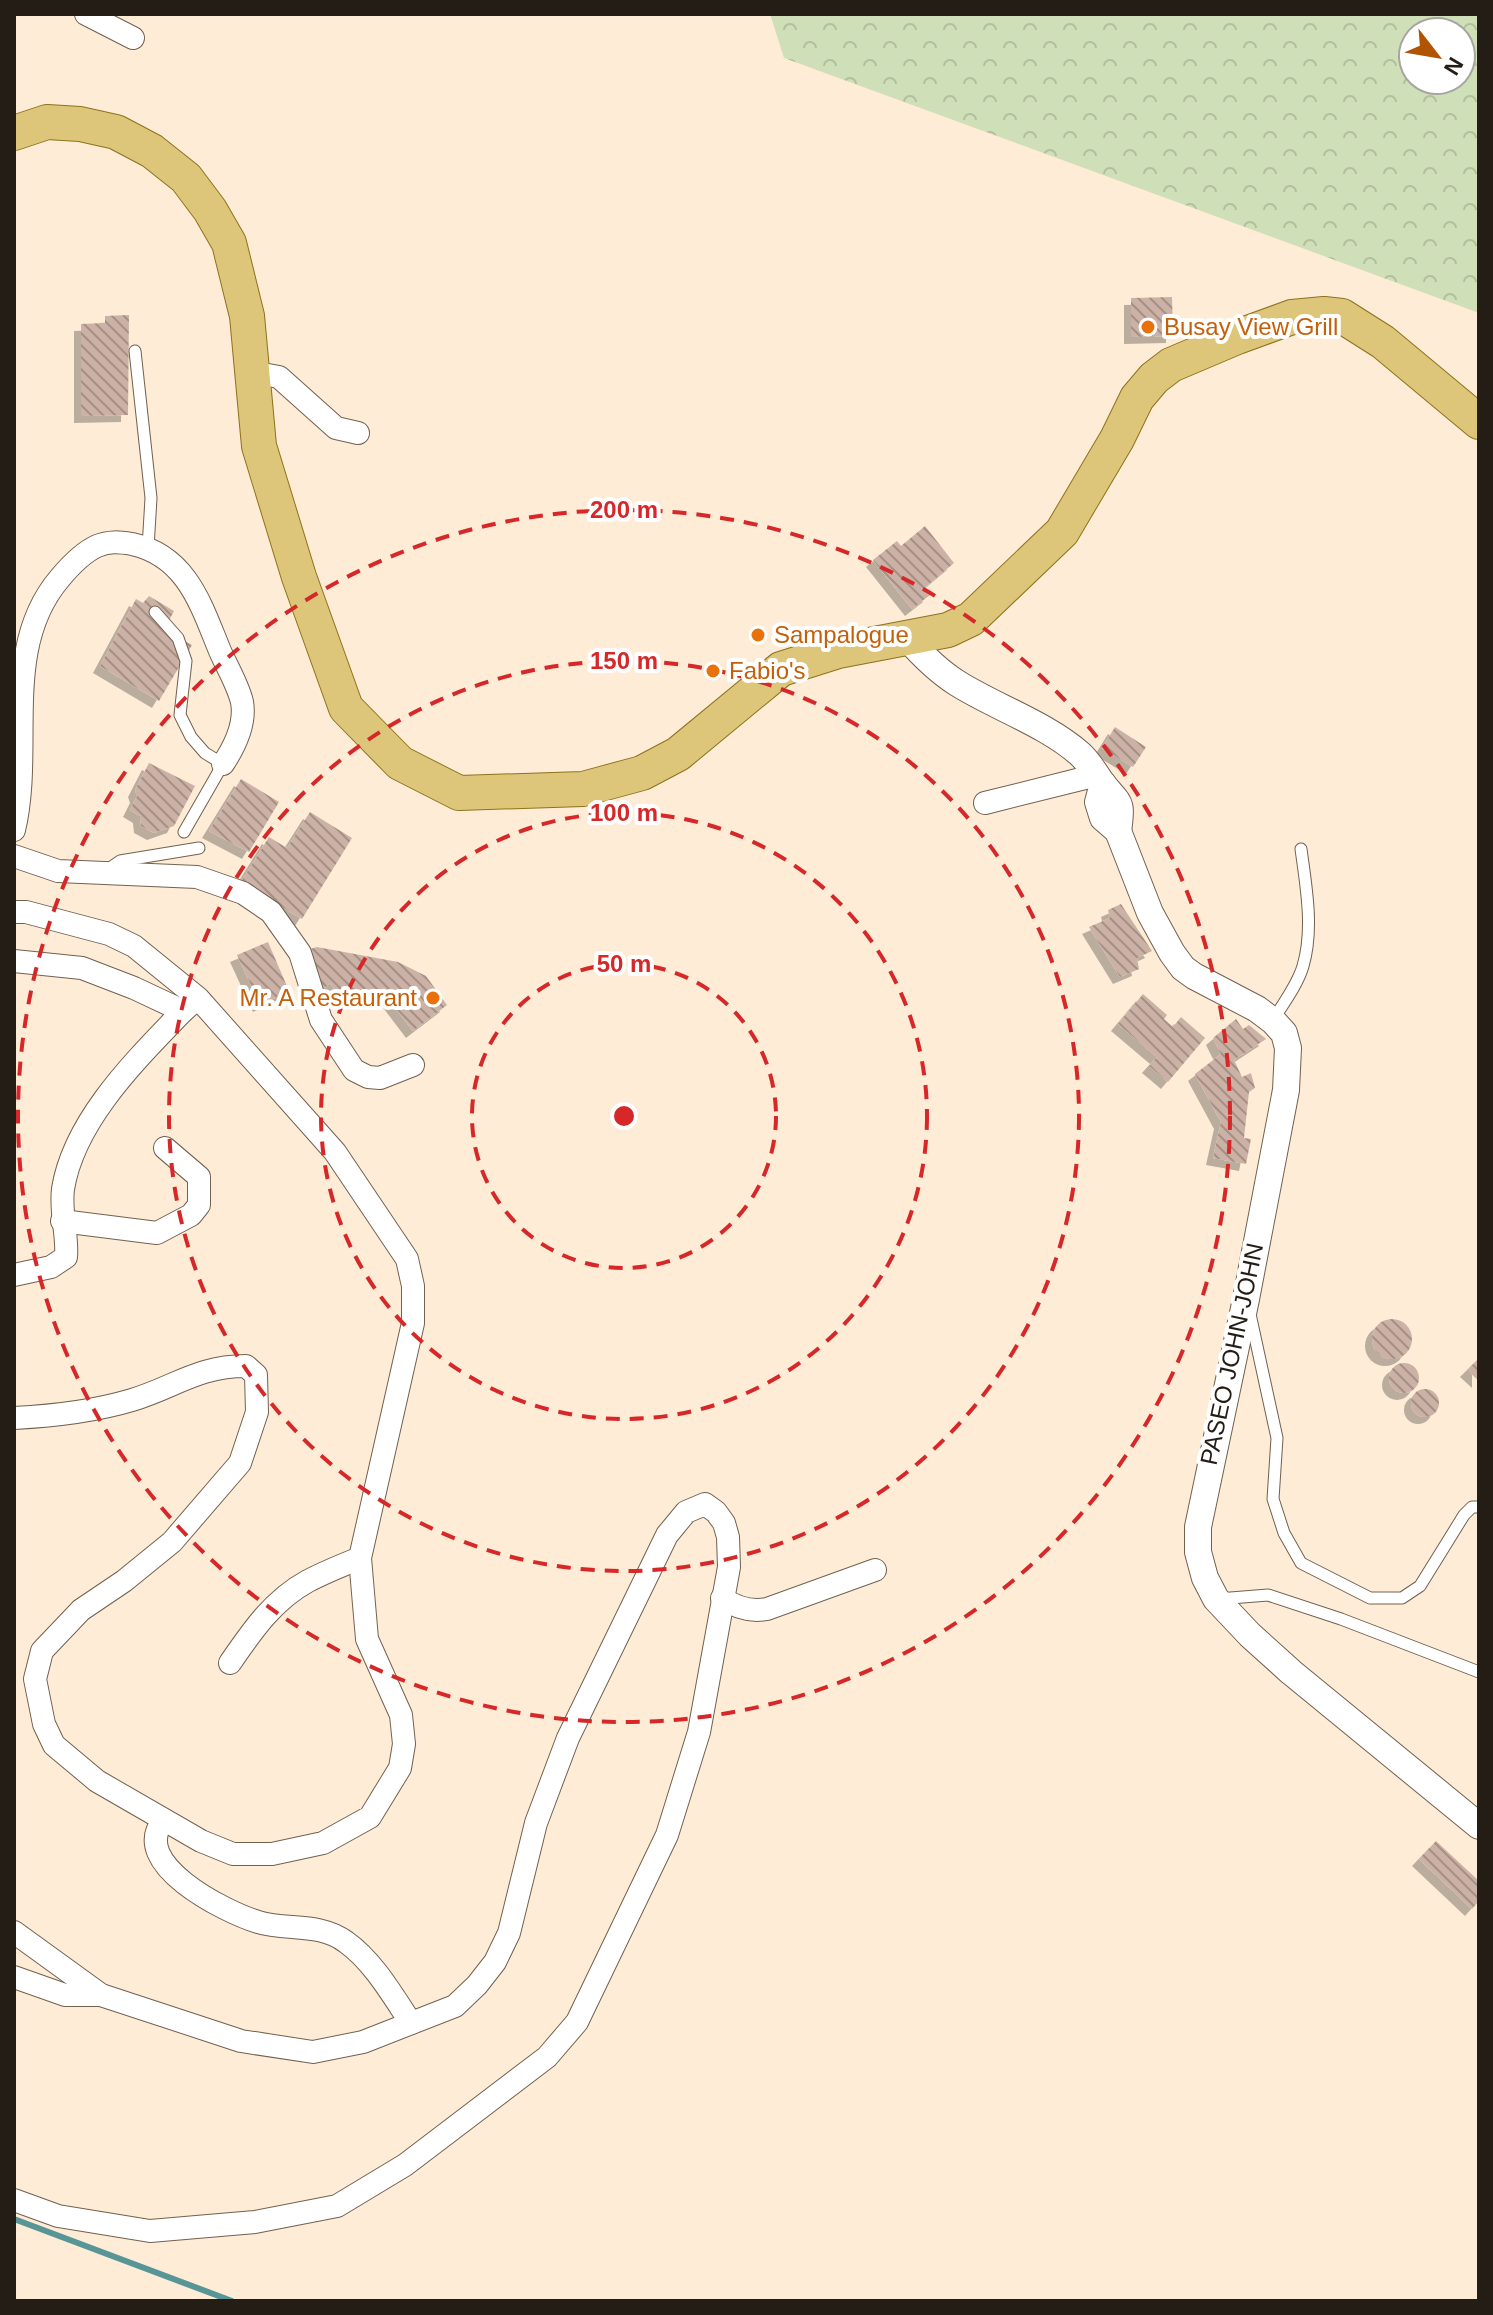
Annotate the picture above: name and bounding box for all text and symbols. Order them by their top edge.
north arrow [1397,16,1477,96]
text: N [1439,53,1469,79]
place label: Busay View Grill [1164,313,1338,340]
marker: Busay View Grill [1139,318,1157,336]
text: 200 m [590,496,658,523]
place label: Sampalogue [774,621,909,648]
marker: Sampalogue [749,626,767,644]
text: 150 m [590,647,658,674]
place label: Fabio's [729,657,806,684]
marker: Fabio's [704,662,722,680]
text: 100 m [590,799,658,826]
text: 50 m [597,950,651,977]
place label: Mr. A Restaurant [240,984,417,1011]
marker: Mr. A Restaurant [424,989,442,1007]
centre of rings [610,1102,638,1130]
street label: PASEO JOHN-JOHN [1195,1240,1268,1467]

